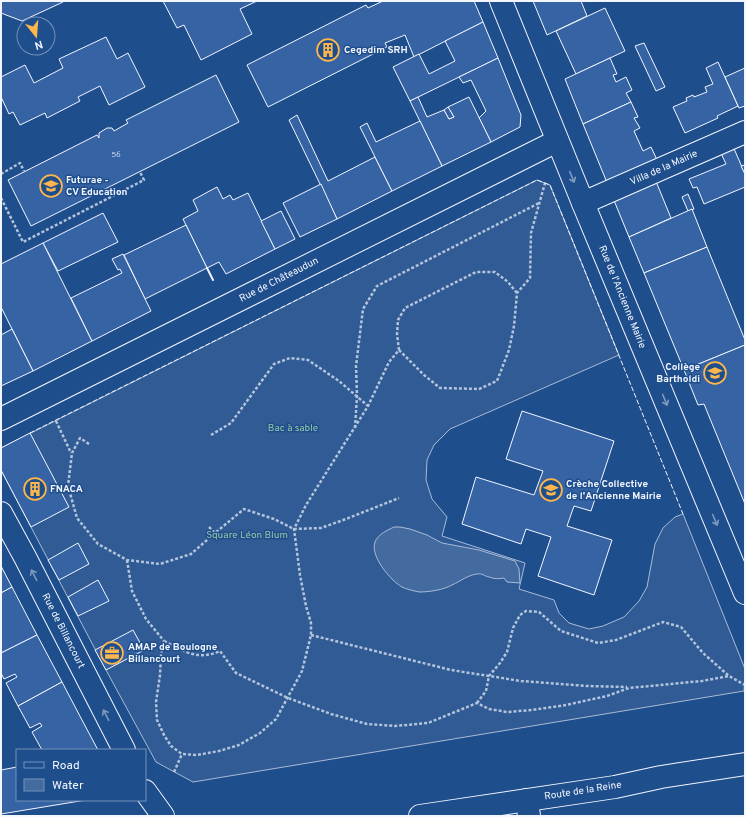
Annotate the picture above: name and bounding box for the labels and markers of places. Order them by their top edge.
building icon: Cegedim SRH [315,37,341,63]
place label: Cegedim SRH [344,44,408,57]
school or university icon: Futurae - CV Education [38,173,64,199]
place label: Futurae - CV Education [66,174,127,199]
school or university icon: Collège Bartholdi [702,360,728,386]
place label: Collège Bartholdi [656,361,700,386]
building icon: FNACA [22,476,48,502]
school or university icon: Crèche Collective de l'Ancienne Mairie [538,477,564,503]
place label: Crèche Collective de l'Ancienne Mairie [566,478,662,503]
place label: FNACA [50,483,83,496]
office icon: AMAP de Boulogne Billancourt [99,640,125,666]
place label: AMAP de Boulogne Billancourt [128,641,218,666]

